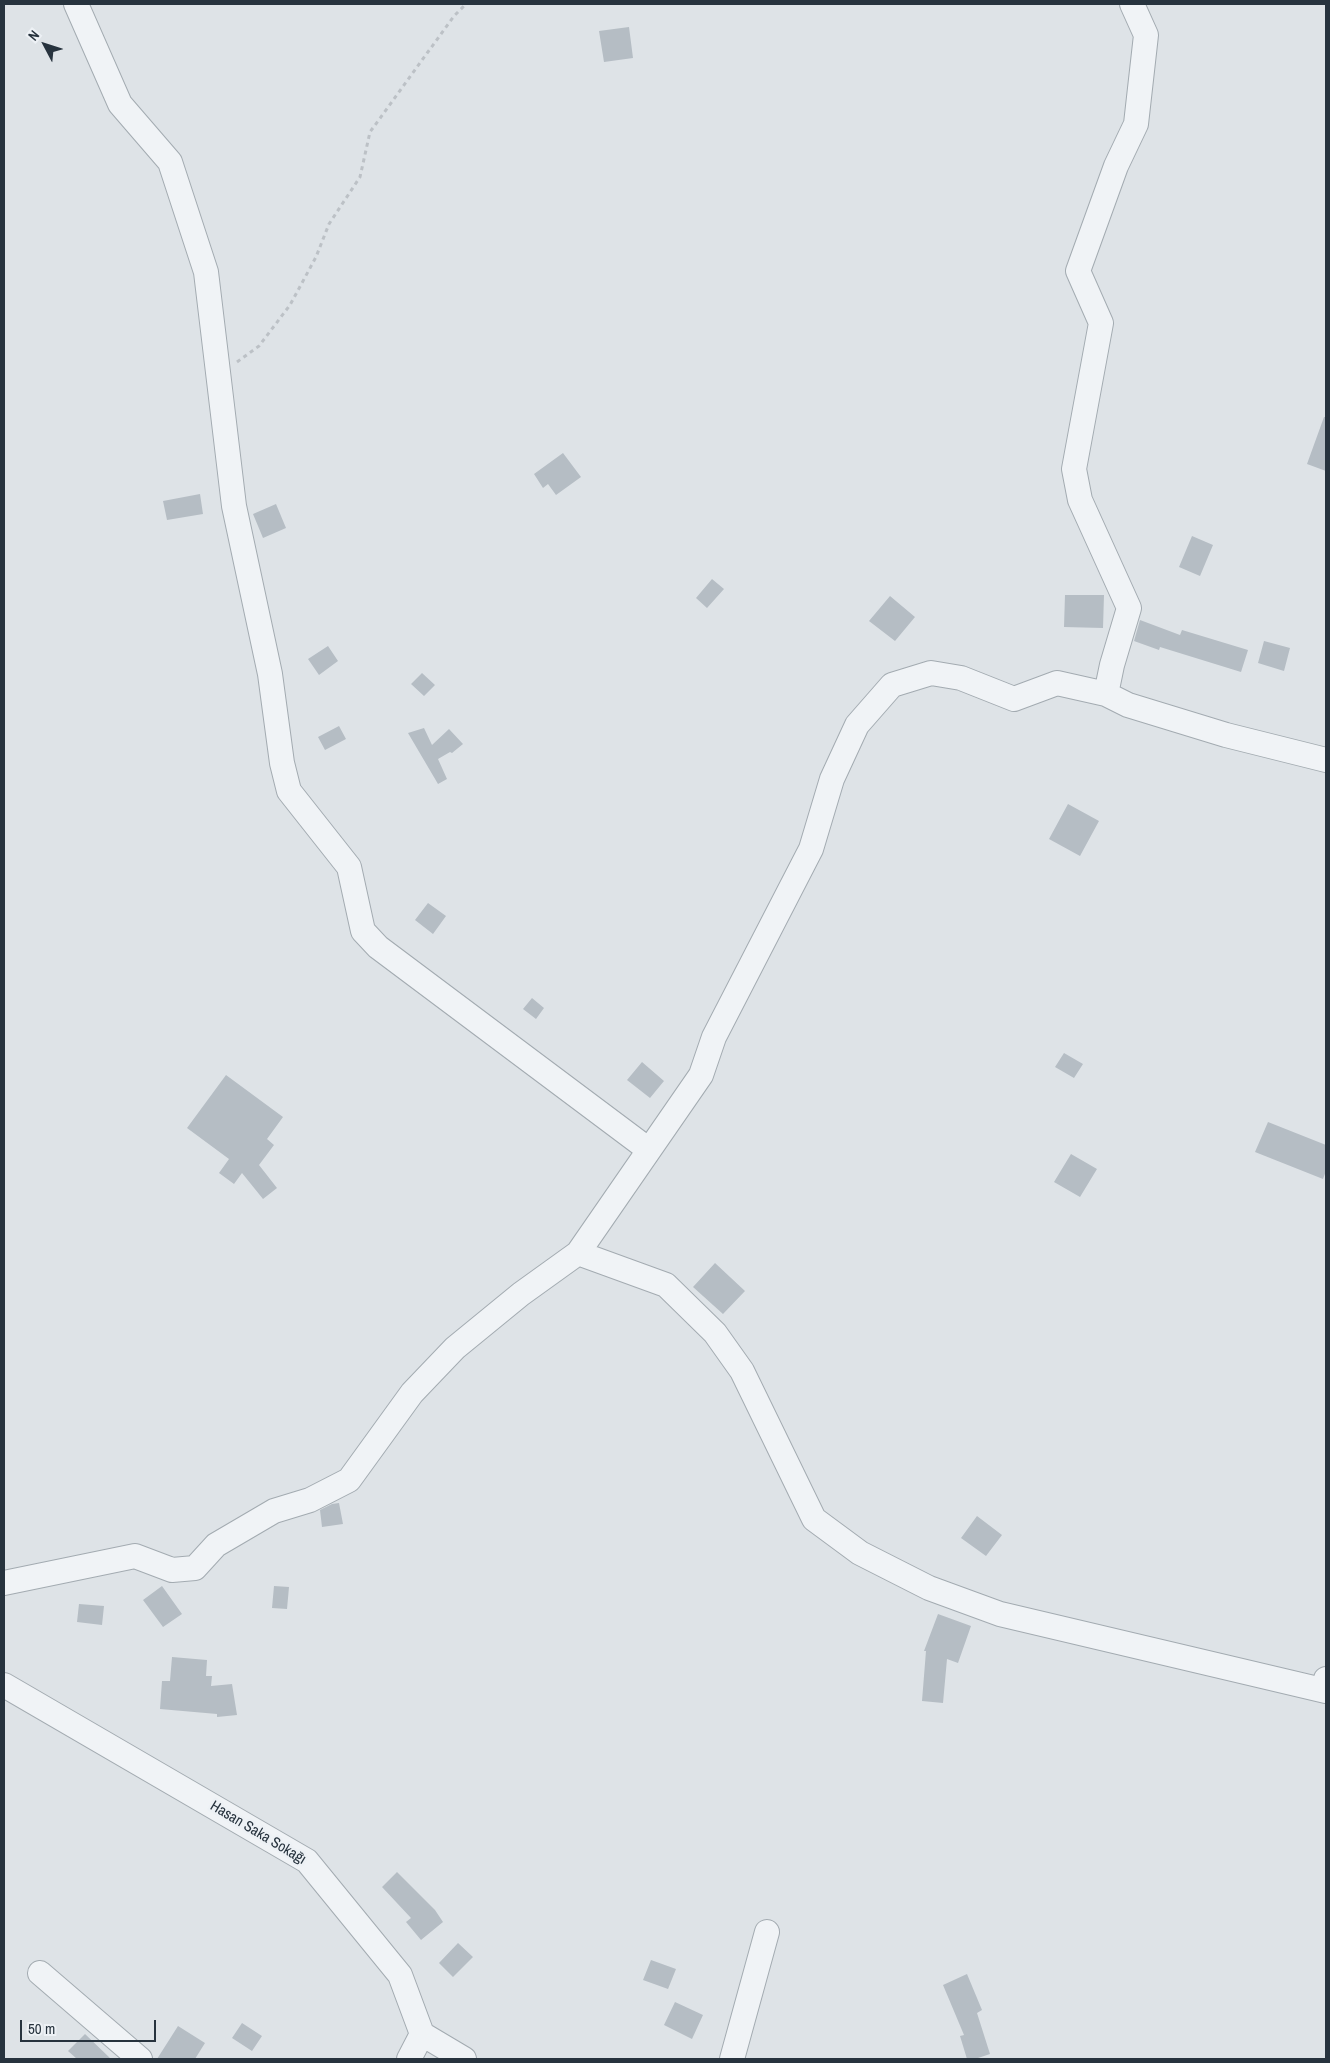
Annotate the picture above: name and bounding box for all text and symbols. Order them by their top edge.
north arrow [20,20,70,70]
text: N [24,26,43,44]
street label: Hasan Saka Sokağı [207,1797,309,1869]
scale bar [22,2010,159,2042]
text: 50 m [28,2018,55,2039]

